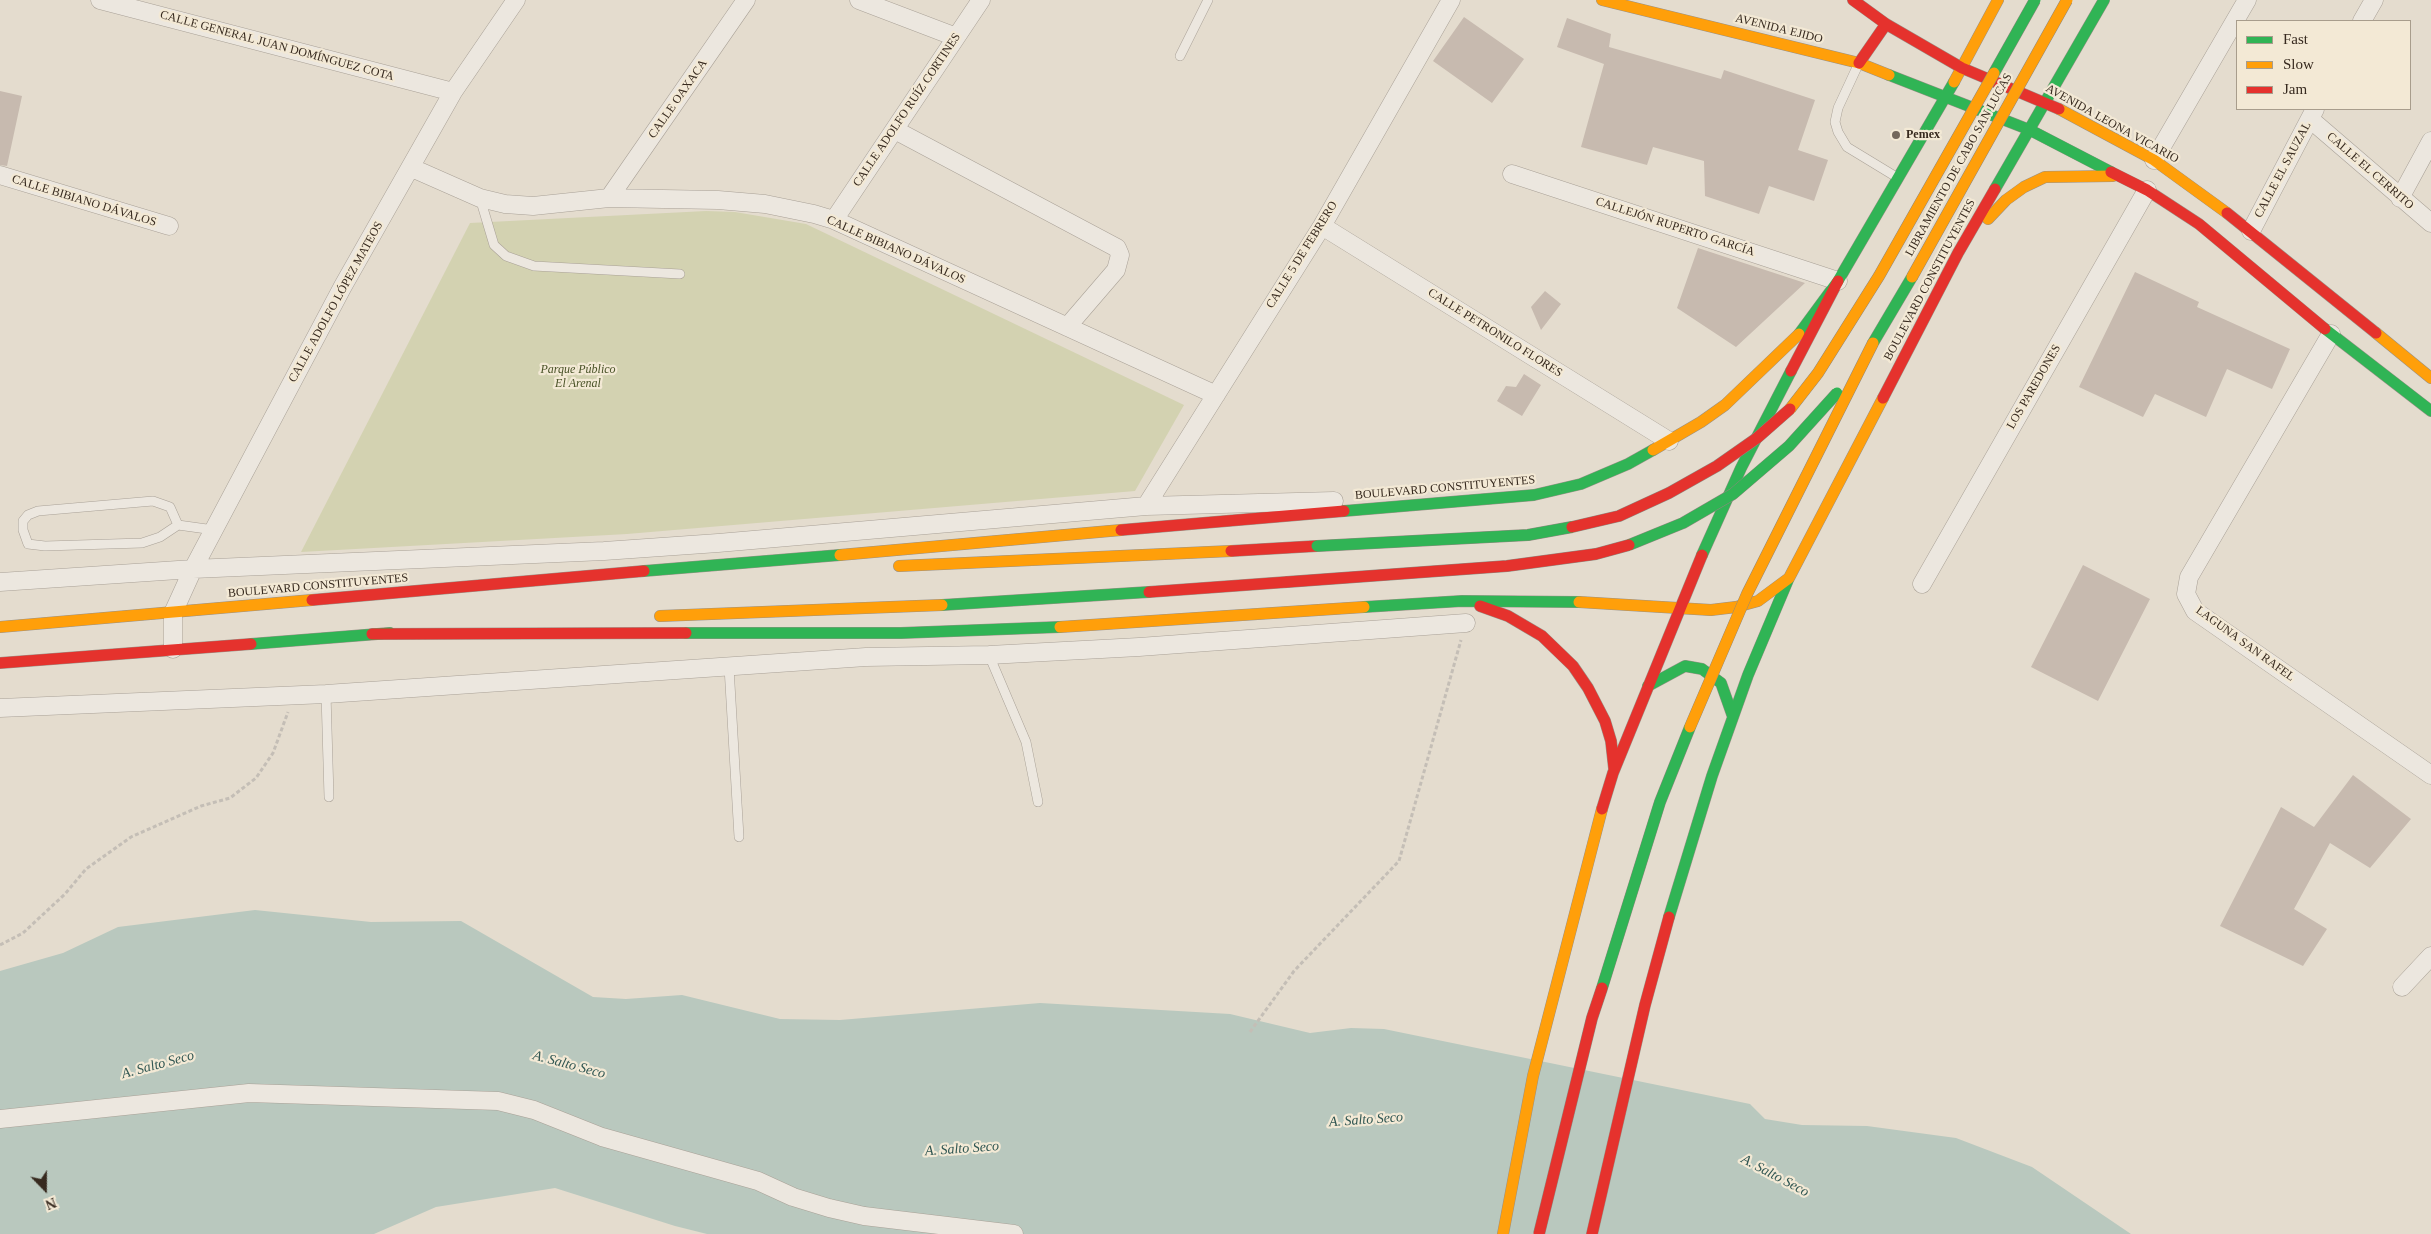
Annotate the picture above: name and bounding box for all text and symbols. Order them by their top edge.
street label: CALLE GENERAL JUAN DOMÍNGUEZ COTA [158,8,396,84]
street label: AVENIDA EJIDO [1734,11,1824,47]
legend [2236,20,2411,110]
street label: CALLE ADOLFO RUÍZ CORTINES [850,30,964,190]
text: Fast [2283,31,2308,47]
text: Slow [2283,56,2314,72]
street label: CALLE OAXACA [645,57,711,141]
street label: LIBRAMIENTO DE CABO SAN LUCAS [1902,71,2016,259]
street label: AVENIDA LEONA VICARIO [2043,81,2181,167]
text: Jam [2283,81,2307,97]
street label: CALLE EL SAUZAL [2252,120,2314,220]
place label: Pemex [1906,128,1940,142]
marker: Pemex [1890,129,1902,141]
street label: CALLE EL CERRITO [2324,129,2416,213]
street label: CALLE BIBIANO DÁVALOS [10,172,158,230]
street label: CALLEJÓN RUPERTO GARCÍA [1594,194,1756,260]
street label: BOULEVARD CONSTITUYENTES [1881,197,1979,363]
street label: CALLE 5 DE FEBRERO [1263,199,1341,311]
street label: CALLE BIBIANO DÁVALOS [824,213,968,287]
street label: CALLE ADOLFO LÓPEZ MATEOS [286,219,386,385]
street label: CALLE PETRONILO FLORES [1425,286,1565,380]
street label: LOS PAREDONES [2004,342,2064,432]
park label: Parque Público El Arenal [540,363,616,391]
street label: BOULEVARD CONSTITUYENTES [1354,473,1536,503]
street label: BOULEVARD CONSTITUYENTES [227,571,409,601]
street label: LAGUNA SAN RAFEL [2193,603,2297,685]
water label: A. Salto Seco [120,1047,196,1083]
water label: A. Salto Seco [531,1047,607,1083]
water label: A. Salto Seco [1328,1109,1404,1131]
water label: A. Salto Seco [924,1138,1000,1160]
water label: A. Salto Seco [1738,1151,1812,1201]
north arrow [20,1164,70,1214]
text: N [43,1195,58,1212]

